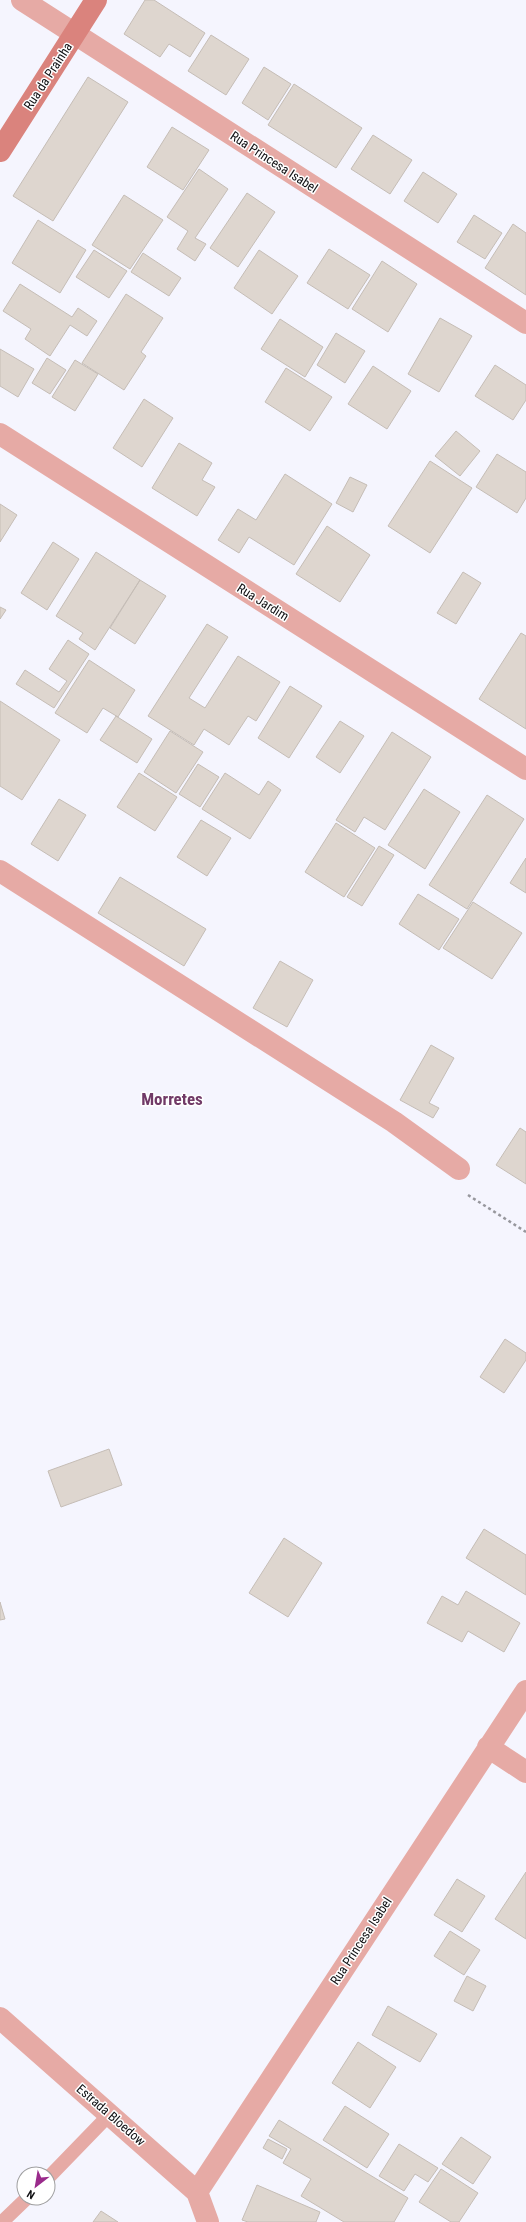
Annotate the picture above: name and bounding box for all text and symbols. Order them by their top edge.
street label: Rua da Prainha [21,40,75,112]
street label: Rua Princesa Isabel [228,128,320,196]
street label: Rua Jardim [234,580,292,624]
district label: Morretes [141,1089,203,1109]
street label: Rua Princesa Isabel [327,1895,395,1987]
street label: Estrada Bloedow [74,2081,149,2149]
north arrow [16,2166,56,2206]
text: N [25,2187,37,2201]

